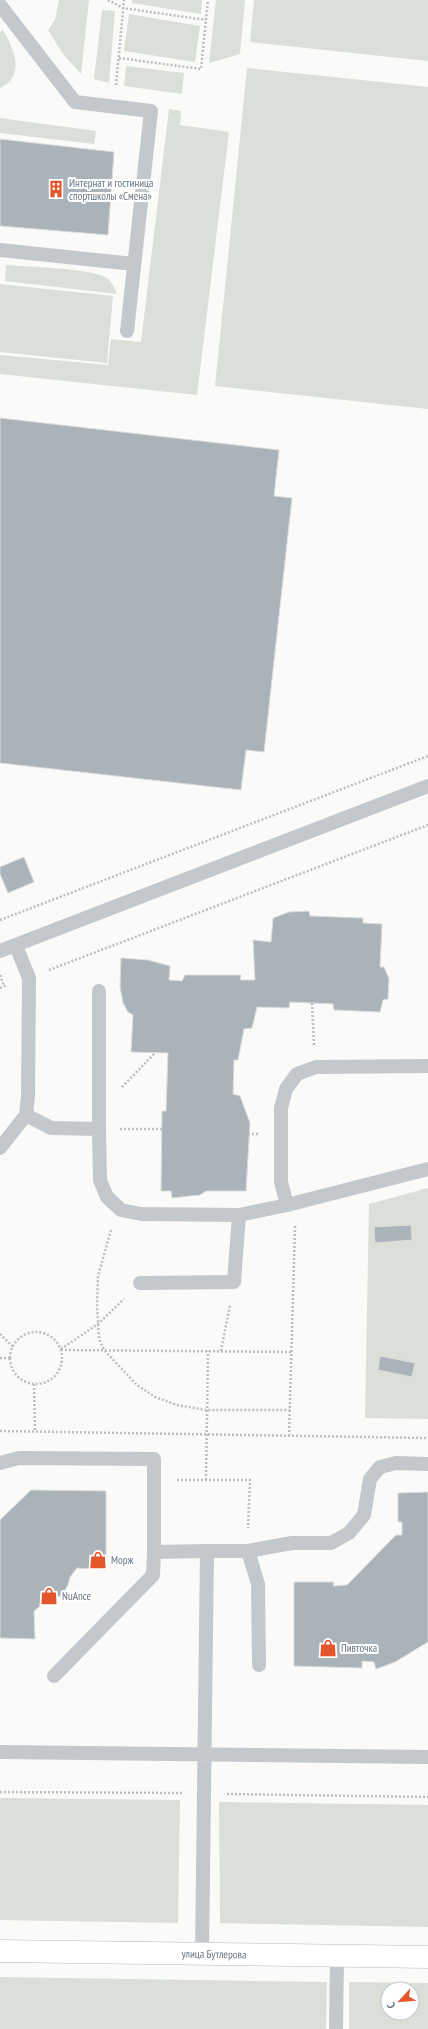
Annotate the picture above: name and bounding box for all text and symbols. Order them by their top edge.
place label: Интернат и гостиница спортшколы «Смена» [69,176,153,203]
building icon: Интернат и гостиница спортшколы «Смена» [46,179,66,199]
shop icon: Морж [88,1550,108,1570]
place label: Морж [111,1553,133,1567]
shop icon: NuAnce [39,1586,59,1606]
place label: NuAnce [62,1589,91,1603]
shop icon: Пивточка [318,1638,338,1658]
place label: Пивточка [341,1641,377,1655]
street label: улица Бутлерова [181,1947,246,1961]
north arrow [380,1981,420,2021]
text: С [384,2000,398,2011]

